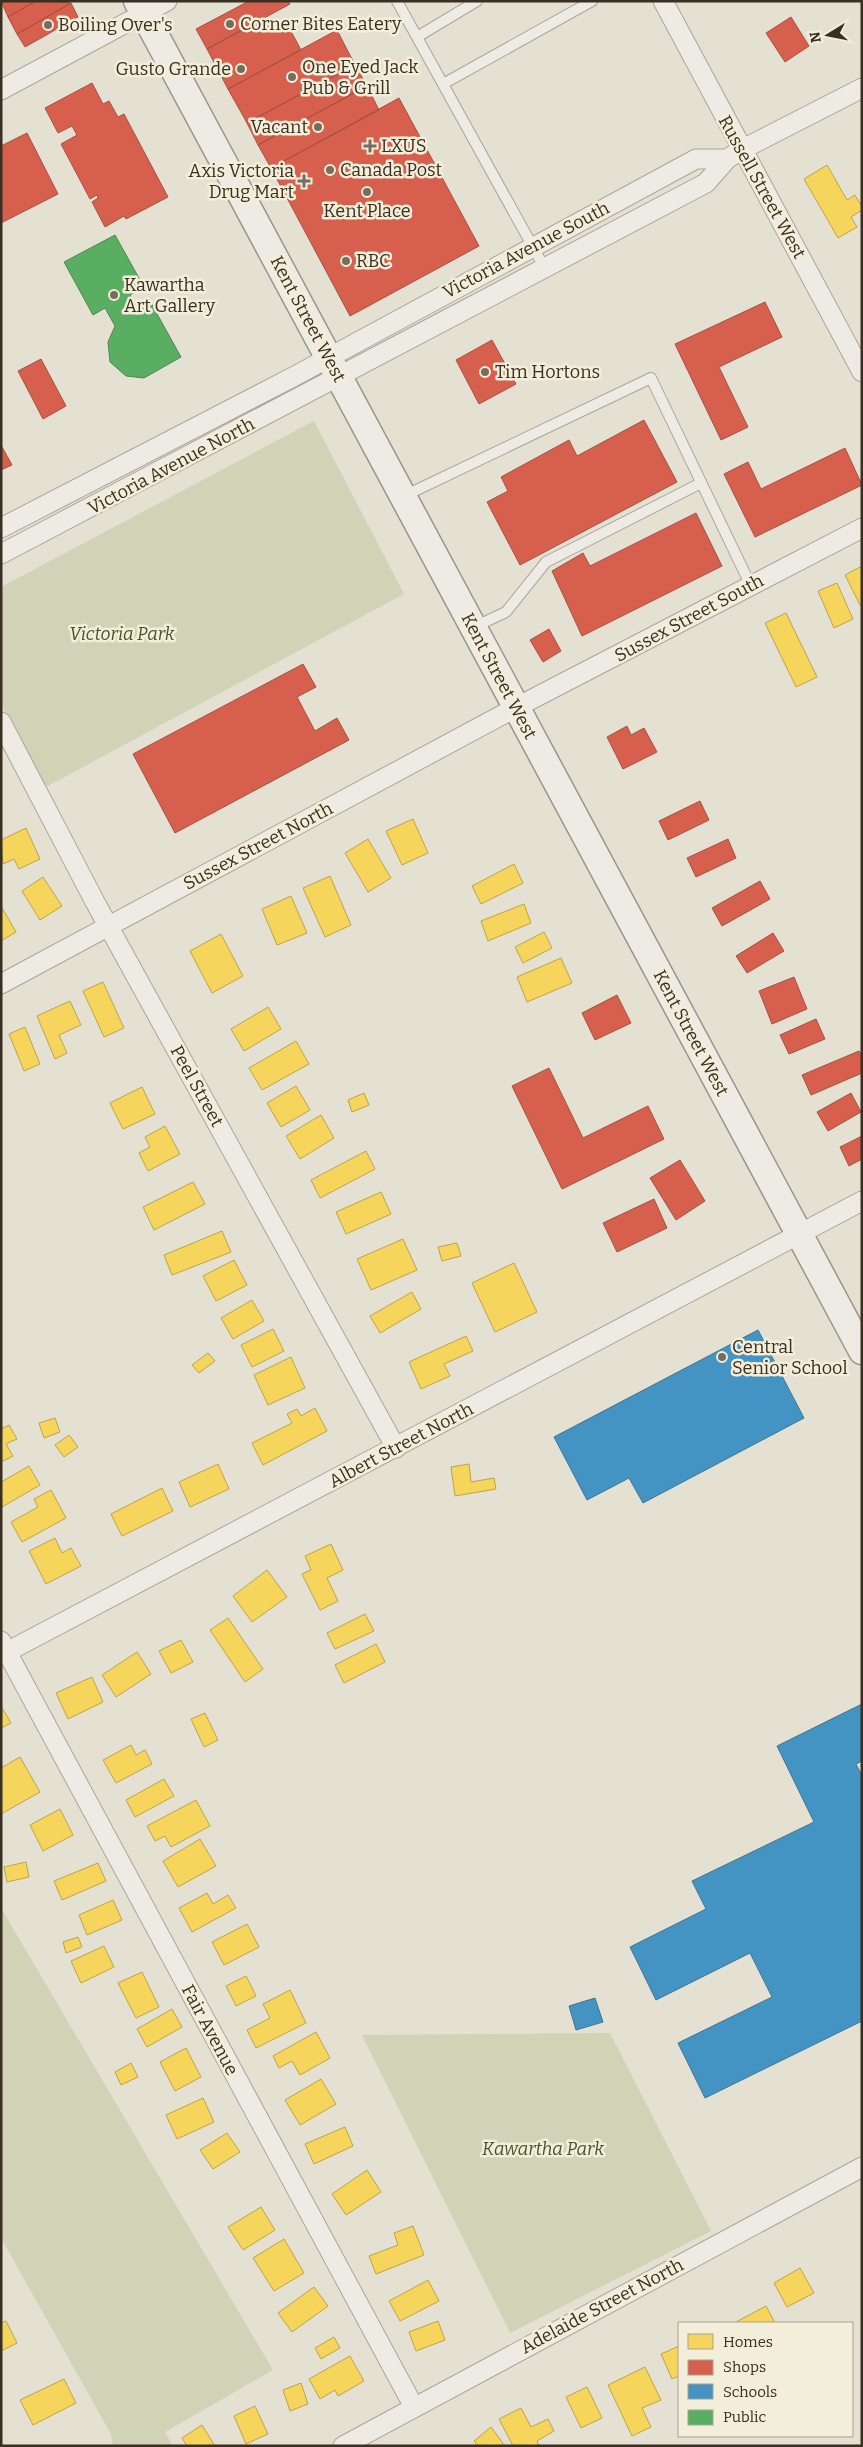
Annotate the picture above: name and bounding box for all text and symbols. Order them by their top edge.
north arrow [803,10,853,60]
place label: Corner Bites Eatery [240,13,402,35]
place label: Boiling Over's [58,14,173,36]
marker: Corner Bites Eatery [224,18,236,30]
marker: Boiling Over's [42,19,54,31]
text: N [806,30,825,44]
place label: One Eyed Jack Pub & Grill [302,56,419,99]
place label: Gusto Grande [116,58,231,80]
marker: Gusto Grande [235,63,247,75]
marker: One Eyed Jack Pub & Grill [286,71,298,83]
street label: Russell Street West [714,112,811,263]
place label: Vacant [251,116,308,138]
marker: Vacant [312,121,324,133]
place label: LXUS [381,135,427,157]
marker: LXUS [363,139,377,153]
place label: Canada Post [340,159,443,181]
place label: Axis Victoria Drug Mart [188,160,294,203]
marker: Canada Post [324,164,336,176]
marker: Axis Victoria Drug Mart [298,175,310,187]
marker: Kent Place [361,186,373,198]
street label: Victoria Avenue South [439,197,613,303]
place label: Kent Place [323,200,411,222]
place label: RBC [356,250,391,272]
street label: Kent Street West [265,252,351,386]
marker: RBC [340,255,352,267]
place label: Kawartha Art Gallery [124,274,216,317]
marker: Kawartha Art Gallery [108,289,120,301]
place label: Tim Hortons [495,361,600,383]
marker: Tim Hortons [479,366,491,378]
street label: Victoria Avenue North [84,413,258,519]
street label: Sussex Street South [611,569,767,667]
street label: Kent Street West [456,609,542,743]
park label: Victoria Park [69,623,175,645]
street label: Sussex Street North [180,797,336,895]
street label: Kent Street West [648,966,734,1100]
street label: Peel Street [166,1041,229,1131]
place label: Central Senior School [732,1336,848,1379]
marker: Central Senior School [716,1351,728,1363]
street label: Albert Street North [325,1398,477,1492]
street label: Fair Avenue [177,1981,243,2079]
park label: Kawartha Park [482,2138,604,2160]
street label: Adelaide Street North [517,2254,687,2358]
legend [678,2322,853,2437]
text: Homes [723,2333,773,2351]
text: Shops [723,2358,766,2376]
text: Schools [723,2383,777,2401]
text: Public [723,2408,767,2426]

